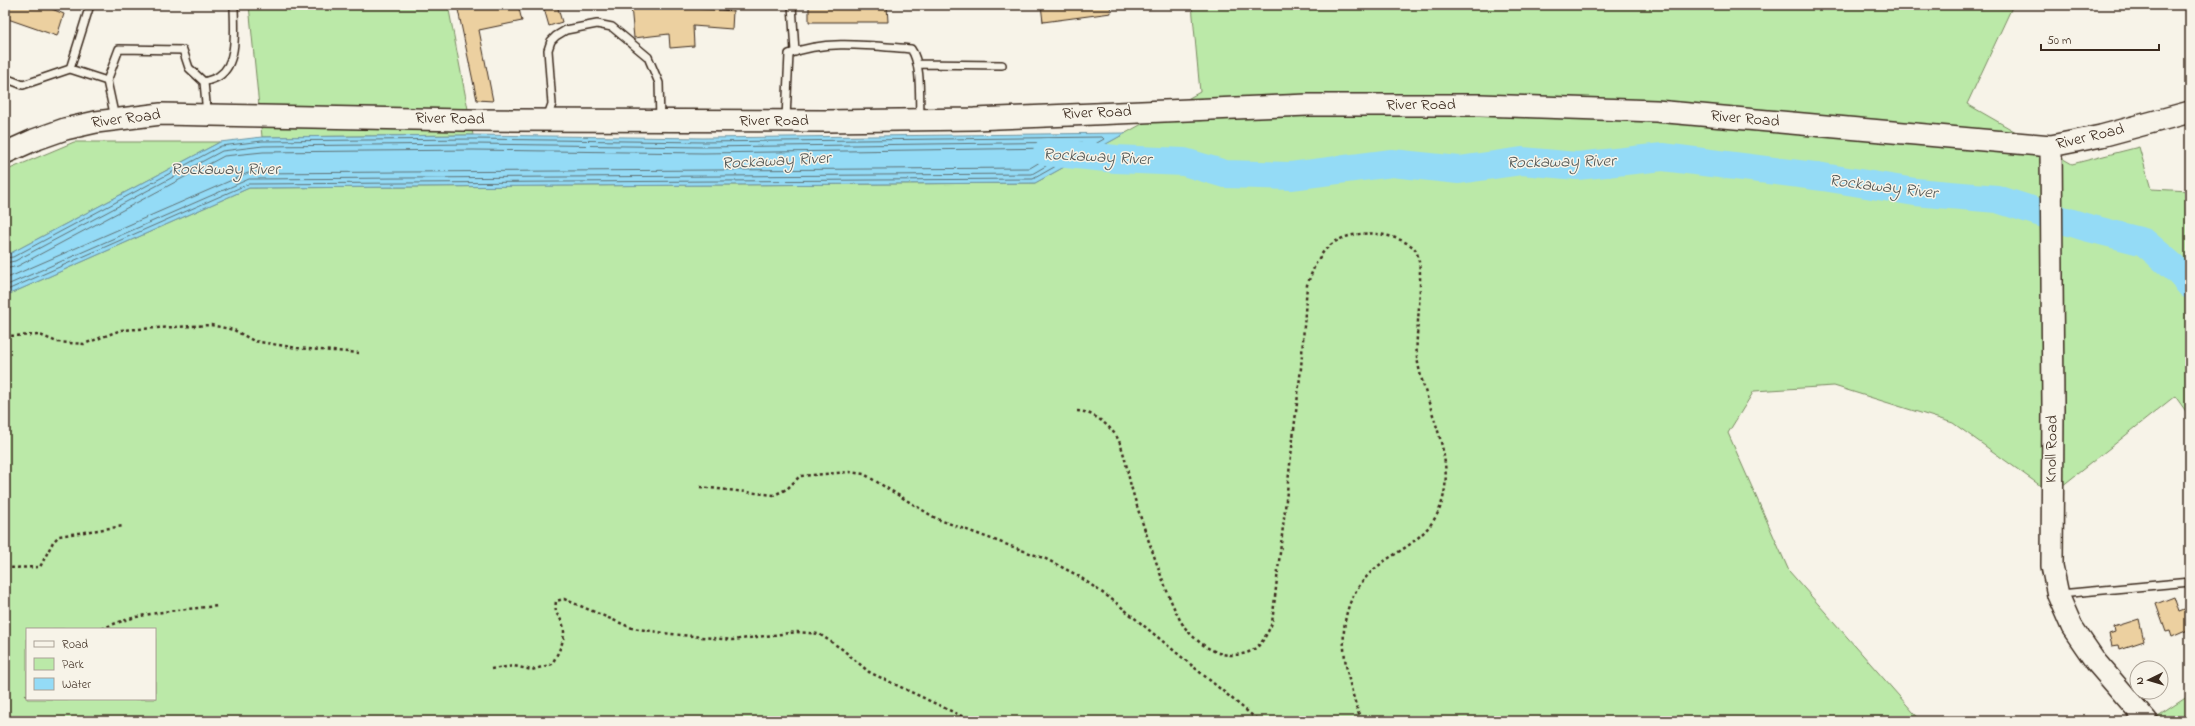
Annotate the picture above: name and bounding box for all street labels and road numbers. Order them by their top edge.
street label: River Road [1386,93,1456,117]
street label: River Road [1062,100,1132,126]
street label: River Road [90,103,162,135]
street label: River Road [1709,104,1781,134]
street label: River Road [415,106,485,132]
street label: River Road [739,109,809,133]
street label: River Road [2054,118,2126,156]
street label: Knoll Road [2039,415,2065,483]

